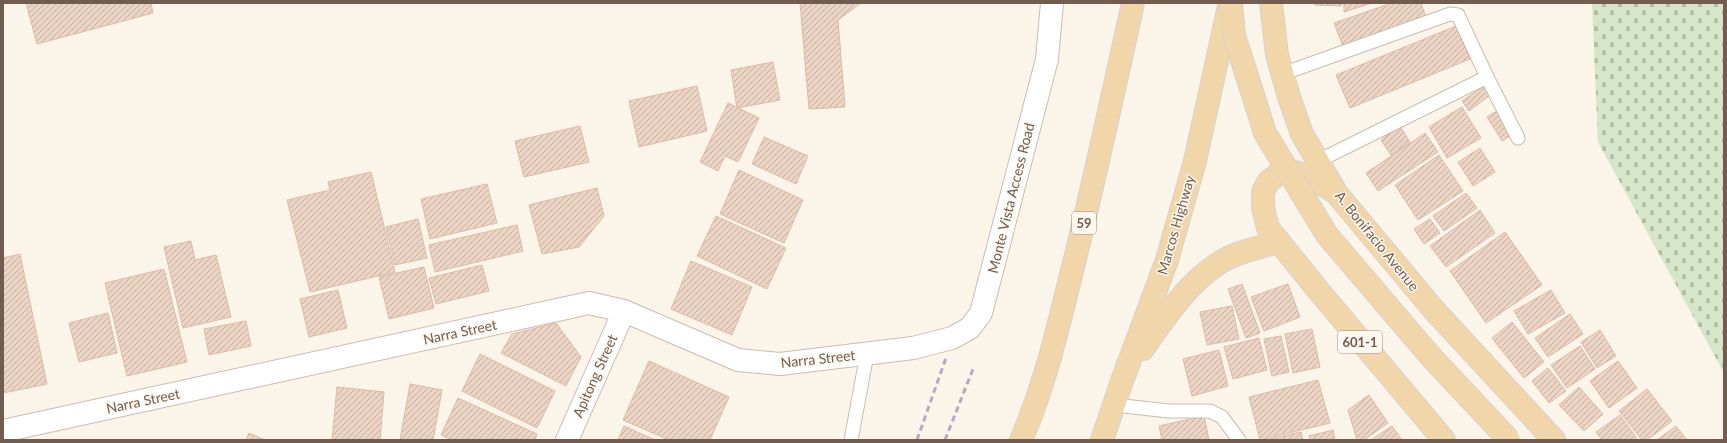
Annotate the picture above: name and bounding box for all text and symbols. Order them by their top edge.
street label: Monte Vista Access Road [984,121,1037,275]
street label: Marcos Highway [1153,172,1198,277]
street label: A. Bonifacio Avenue [1332,187,1423,294]
road number: 59 [1072,212,1096,234]
street label: Narra Street [421,315,498,348]
road number: 601-1 [1338,331,1382,353]
street label: Apitong Street [569,332,620,420]
street label: Narra Street [780,346,856,371]
street label: Narra Street [104,384,181,417]

